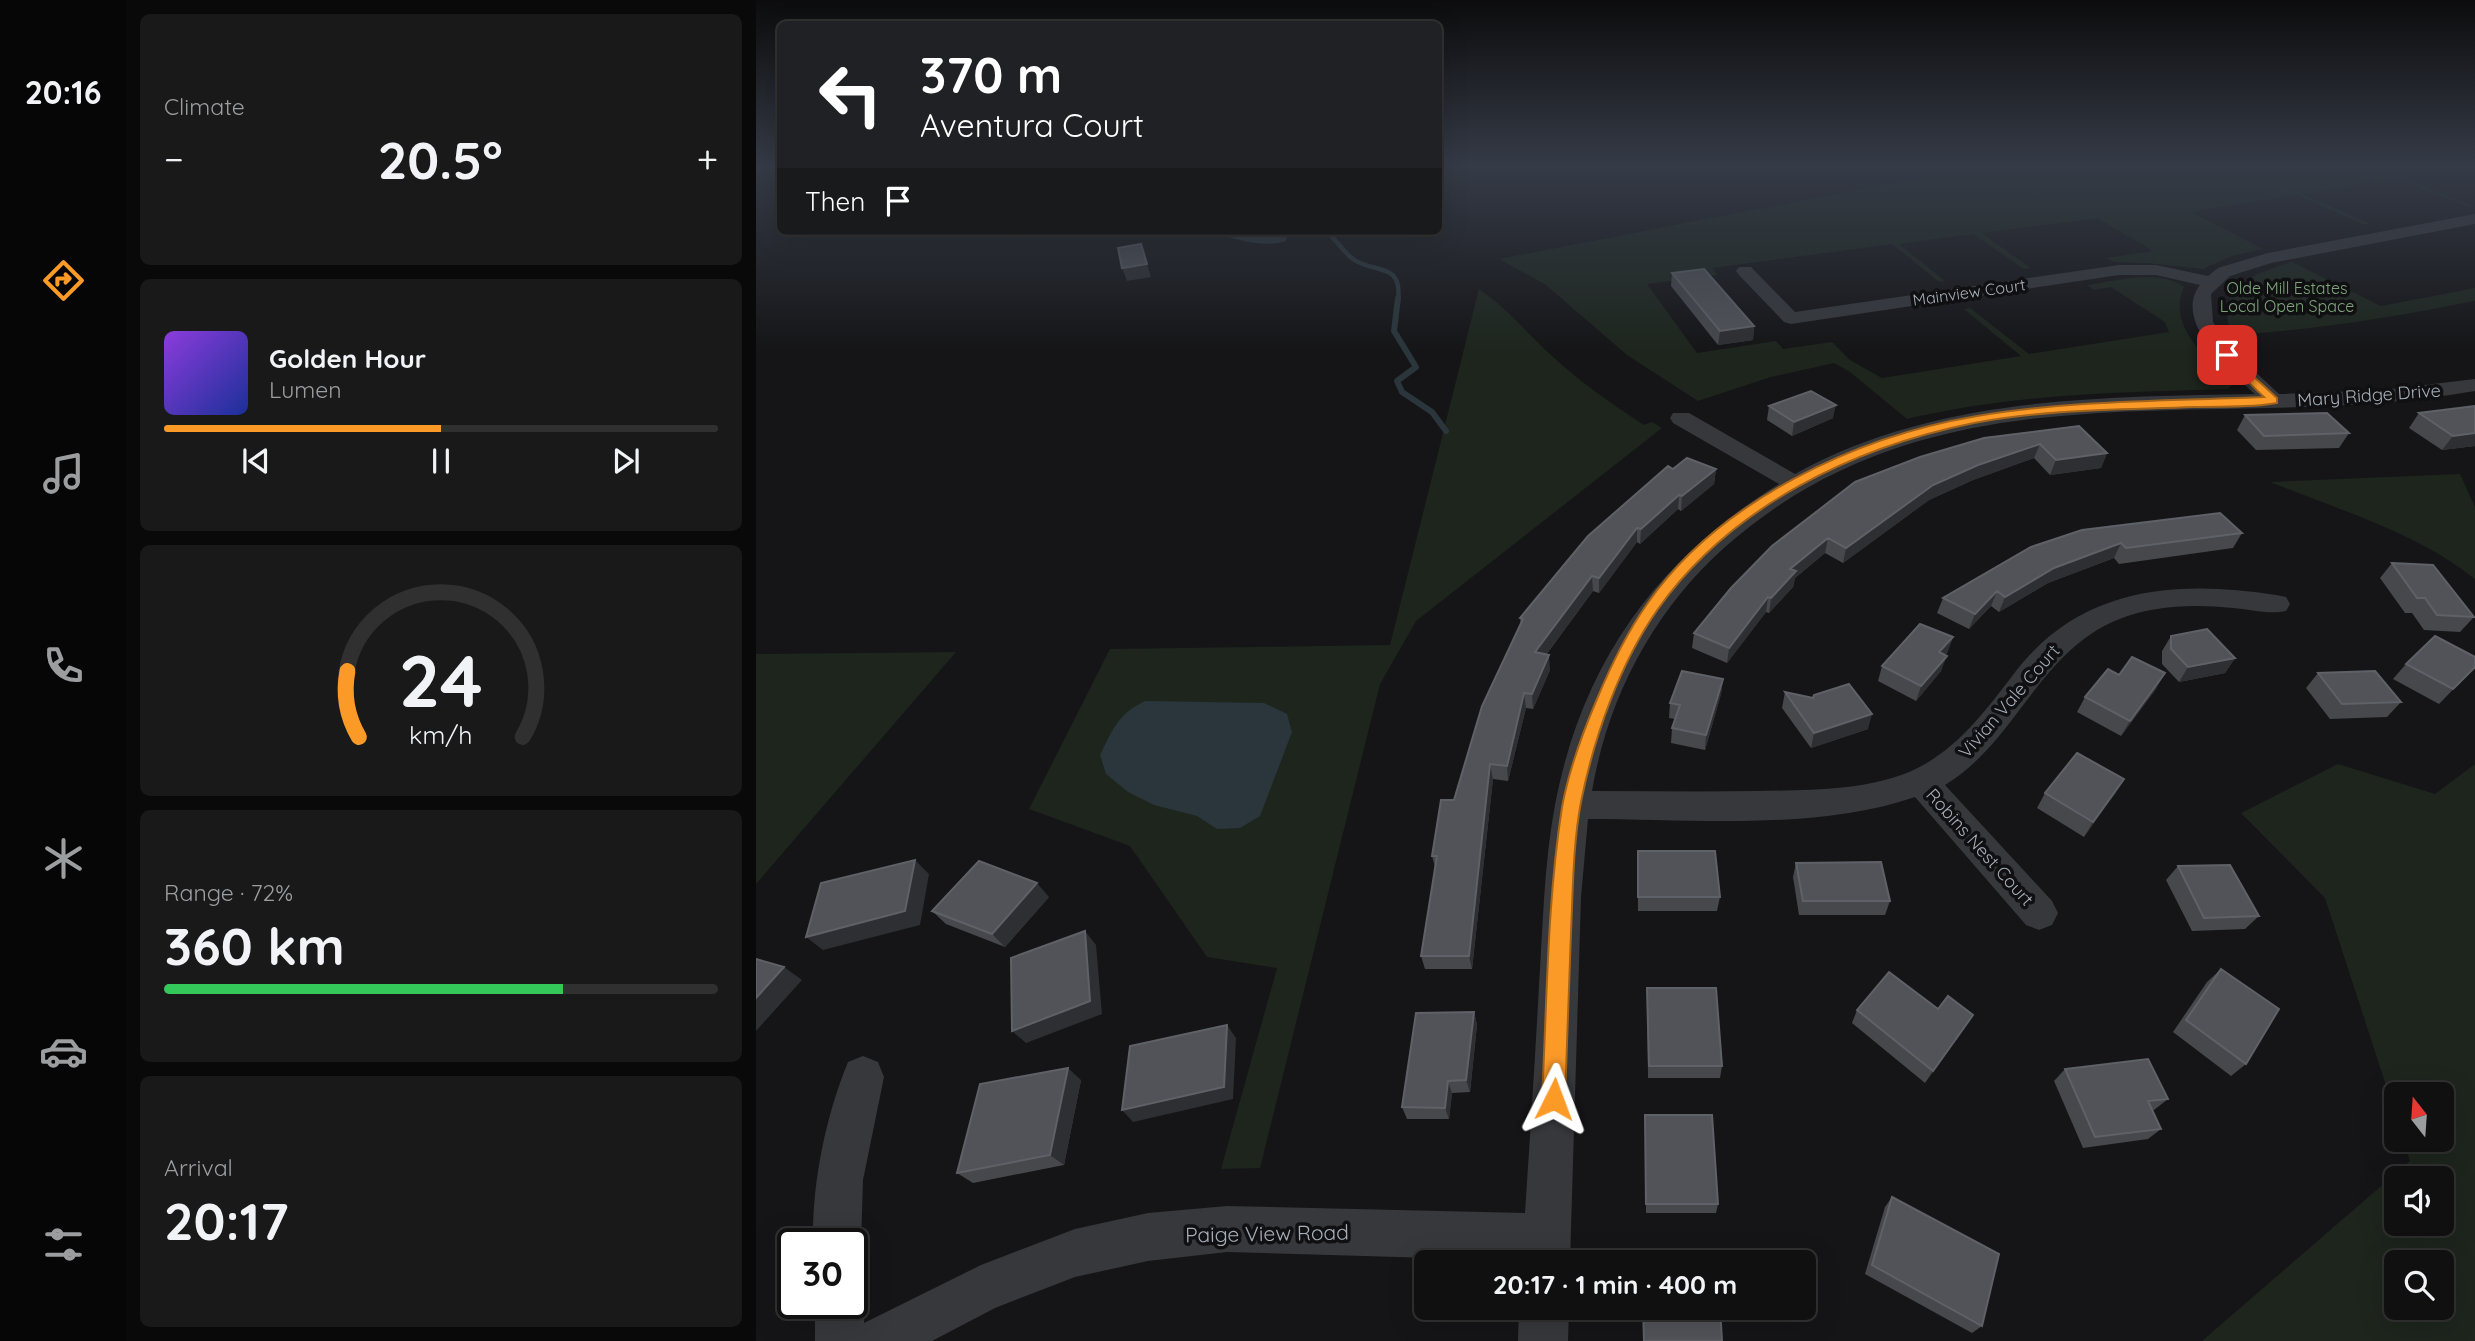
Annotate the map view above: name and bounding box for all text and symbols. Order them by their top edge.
text: 370 m [920,44,1062,105]
icon: left [805,49,896,140]
text: 20:16 [25,72,101,112]
text: Climate [164,92,245,121]
text: Aventura Court [920,105,1144,145]
text: 20.5° [378,127,503,192]
text: − [164,135,184,183]
text: + [697,135,718,183]
icon: arrive [879,182,917,220]
text: Then [805,185,865,218]
icon: directions [39,256,88,305]
street label: Mainview Court [1911,274,2027,310]
park label: Olde Mill Estates Local Open Space [2220,278,2354,316]
pin [2197,325,2257,385]
icon: arrive [2208,336,2246,374]
text: Golden Hour [269,342,426,375]
text: Lumen [269,375,342,404]
street label: Mary Ridge Drive [2296,379,2442,411]
icon: previous [237,442,275,480]
icon: pause [422,442,460,480]
icon: next [607,442,645,480]
icon: music [39,449,88,498]
text: 24 [399,634,483,725]
street label: Vivian Vale Court [1953,639,2065,763]
icon: phone [39,641,88,690]
text: km/h [409,718,473,749]
street label: Robins Nest Court [1921,784,2039,910]
icon: climate [39,834,88,883]
text: Range · 72% [164,878,293,907]
text: 360 km [164,913,345,978]
icon: car [39,1027,88,1076]
position arrow [1517,1062,1591,1136]
north arrow [2384,1082,2454,1152]
map controls [2384,1082,2454,1320]
text: Arrival [164,1153,233,1182]
button: sound [2384,1166,2454,1236]
text: 20:17 [164,1188,289,1253]
street label: Paige View Road [1185,1219,1349,1247]
icon: filters [39,1220,88,1269]
speed limit sign: 30 [777,1228,868,1319]
button: search [2384,1250,2454,1320]
text: 20:17 · 1 min · 400 m [1493,1268,1737,1301]

